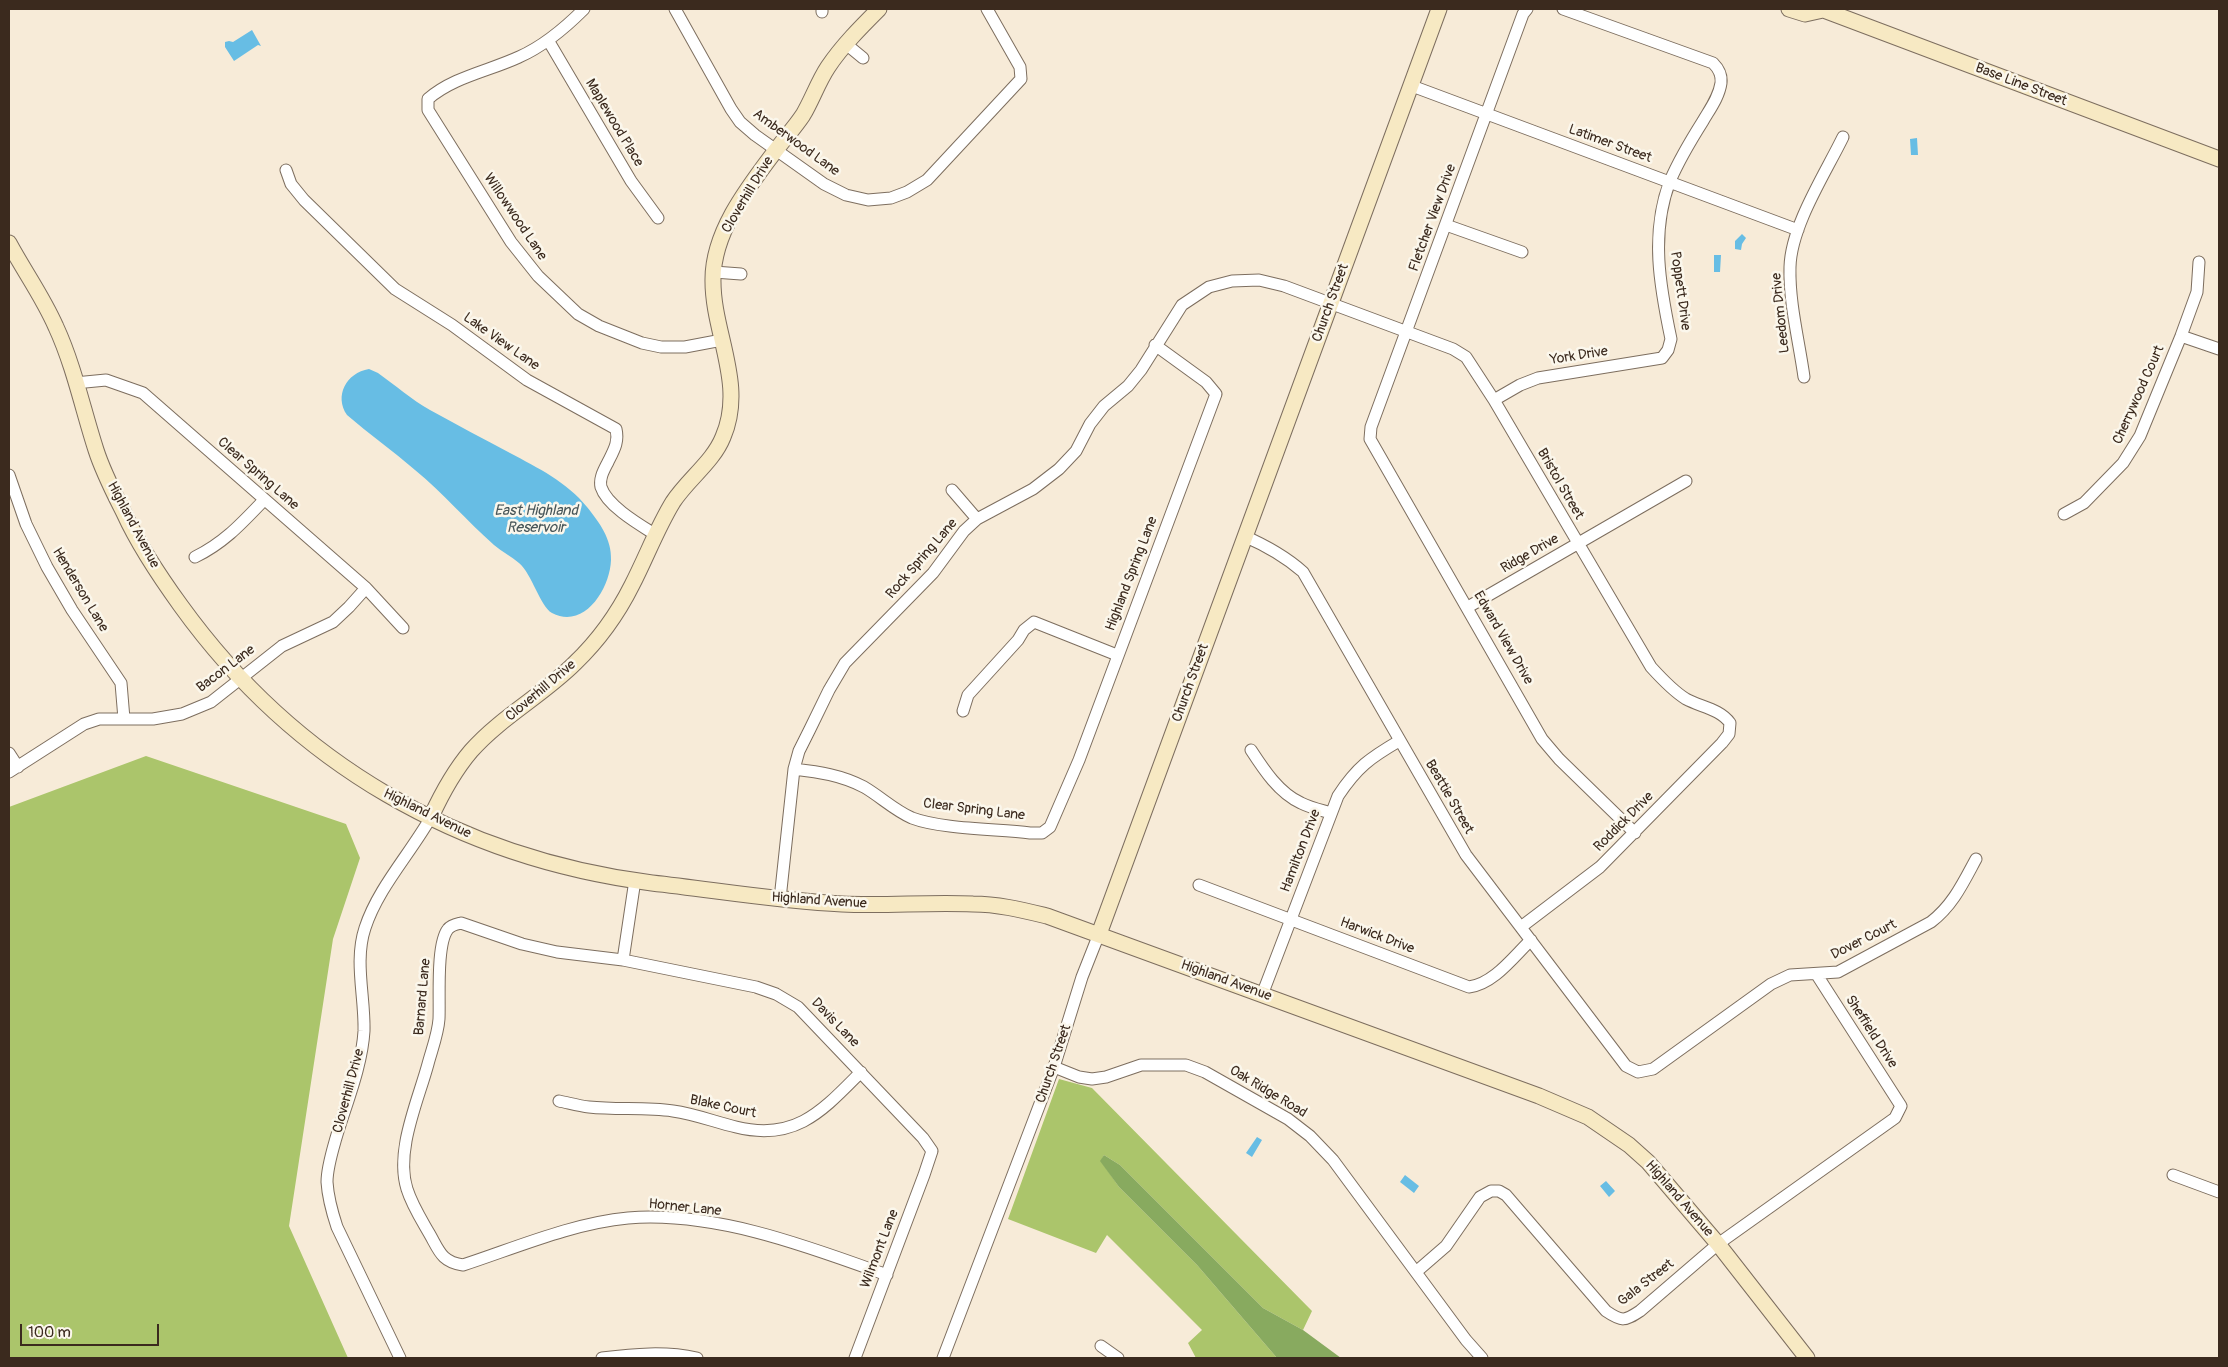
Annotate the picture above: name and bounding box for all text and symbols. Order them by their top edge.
street label: Base Line Street [1973,60,2069,110]
street label: Maplewood Place [581,76,647,170]
street label: Amberwood Lane [749,106,843,180]
street label: Latimer Street [1566,121,1654,167]
street label: Cloverhill Drive [719,154,777,236]
street label: Fletcher View Drive [1406,162,1460,274]
street label: Willowwood Lane [480,170,550,264]
street label: Poppett Drive [1666,250,1694,332]
street label: Church Street [1309,262,1353,344]
street label: Leedom Drive [1768,272,1794,354]
street label: Lake View Lane [460,310,542,374]
street label: York Drive [1549,343,1609,369]
street label: Cherrywood Court [2110,343,2168,447]
street label: Clear Spring Lane [214,434,302,514]
street label: Bristol Street [1533,446,1587,522]
street label: Highland Avenue [103,479,163,571]
water label: East Highland Reservoir [494,502,578,537]
street label: Highland Spring Lane [1102,514,1162,634]
street label: Rock Spring Lane [883,516,961,602]
street label: Ridge Drive [1498,531,1562,577]
street label: Henderson Lane [48,545,112,635]
street label: Edward View Drive [1470,588,1536,688]
street label: Bacon Lane [194,642,258,696]
street label: Church Street [1169,642,1213,724]
street label: Cloverhill Drive [502,657,580,725]
street label: Beattie Street [1421,757,1477,837]
street label: Highland Avenue [380,786,474,842]
street label: Roddick Drive [1591,789,1657,855]
street label: Clear Spring Lane [922,795,1026,825]
street label: Hamilton Drive [1277,807,1325,895]
street label: Highland Avenue [771,889,867,913]
street label: Harwick Drive [1337,914,1417,958]
street label: Dover Court [1828,916,1900,964]
street label: Highland Avenue [1178,957,1274,1005]
street label: Barnard Lane [411,958,435,1036]
street label: Sheffield Drive [1841,992,1901,1072]
street label: Davis Lane [807,995,863,1051]
street label: Church Street [1033,1023,1075,1105]
street label: Cloverhill Drive [330,1047,368,1135]
street label: Oak Ridge Road [1226,1062,1310,1122]
street label: Blake Court [688,1092,758,1122]
street label: Highland Avenue [1641,1157,1717,1241]
street label: Horner Lane [648,1196,722,1220]
street label: Wilmont Lane [857,1207,903,1291]
street label: Gala Street [1615,1256,1677,1310]
scale bar [22,1314,161,1346]
text: 100 m [28,1323,71,1342]

